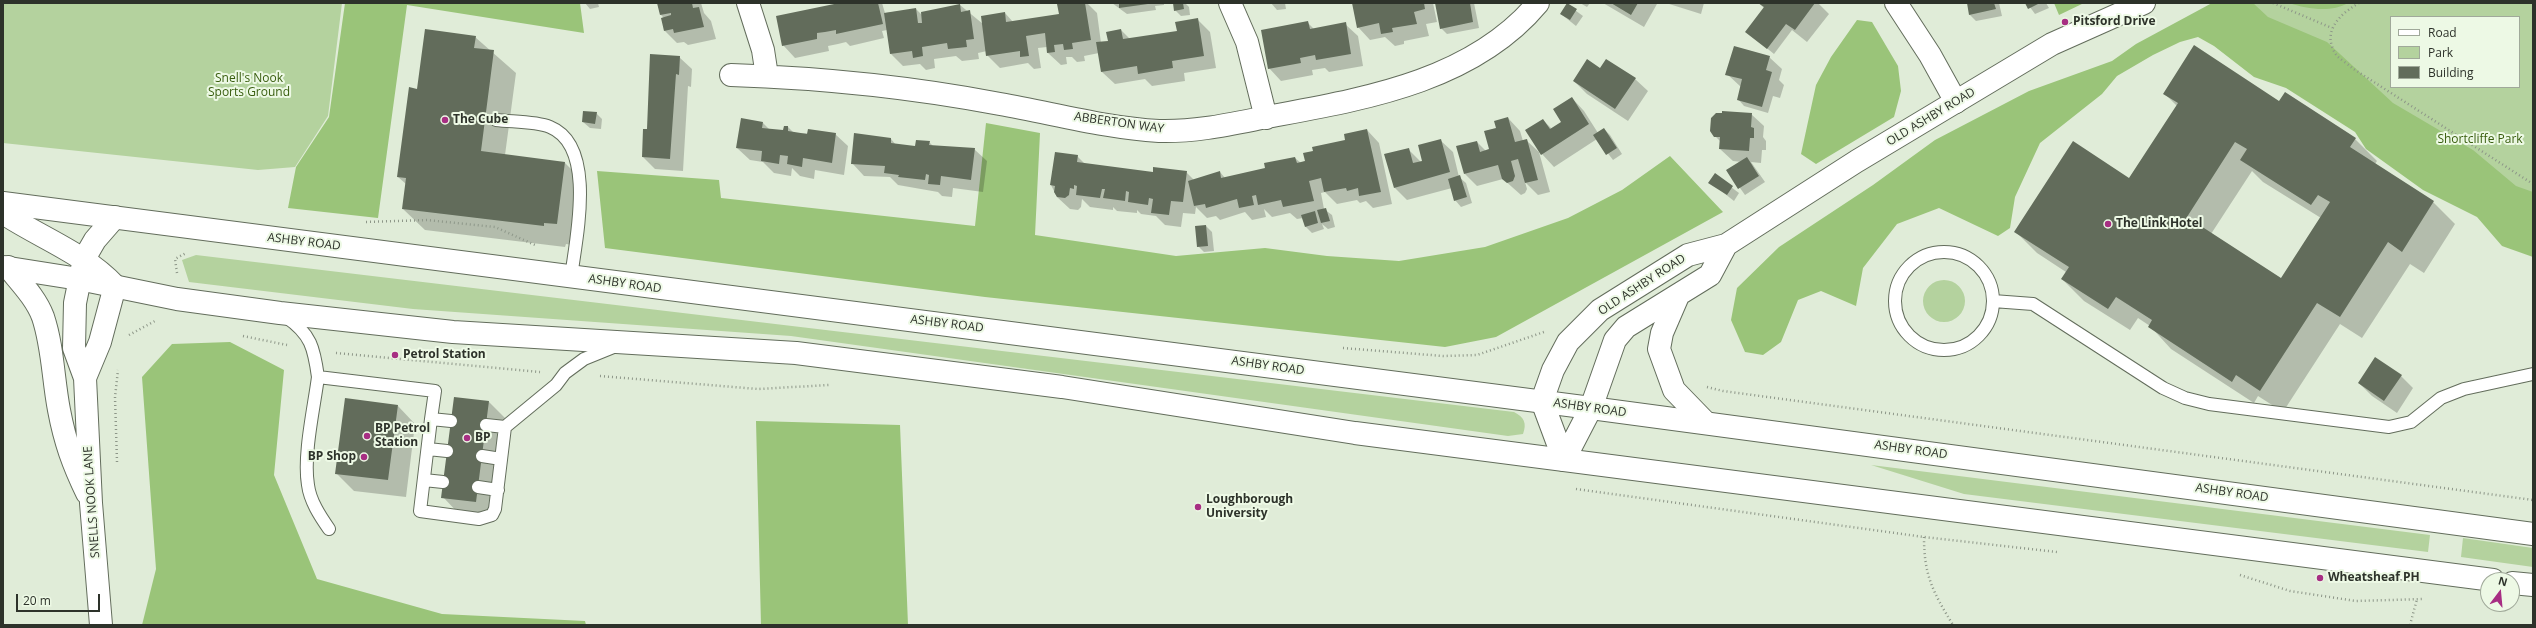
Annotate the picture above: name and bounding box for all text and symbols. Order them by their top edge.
place label: Pitsford Drive [2073,15,2156,29]
legend [2390,16,2520,88]
marker: Pitsford Drive [2060,17,2070,27]
text: Road [2428,24,2457,41]
text: Park [2428,44,2453,61]
text: Building [2428,64,2473,81]
park label: Snell's Nook Sports Ground [208,72,290,100]
street label: OLD ASHBY ROAD [1884,85,1978,149]
street label: ABBERTON WAY [1073,110,1165,136]
place label: The Cube [453,113,508,127]
marker: The Cube [440,115,450,125]
park label: Shortcliffe Park [2437,133,2523,147]
place label: The Link Hotel [2116,217,2203,231]
marker: The Link Hotel [2103,219,2113,229]
street label: ASHBY ROAD [267,230,341,254]
street label: OLD ASHBY ROAD [1596,251,1688,319]
street label: ASHBY ROAD [588,272,662,296]
street label: ASHBY ROAD [910,312,984,336]
place label: Petrol Station [403,348,486,362]
marker: Petrol Station [390,350,400,360]
street label: ASHBY ROAD [1231,354,1305,378]
street label: ASHBY ROAD [1553,396,1627,420]
place label: BP Petrol Station [375,422,430,450]
marker: BP Petrol Station [362,431,372,441]
place label: BP [475,431,491,445]
marker: BP [462,433,472,443]
street label: ASHBY ROAD [1874,438,1948,462]
street label: SNELLS NOOK LANE [81,446,103,558]
place label: BP Shop [308,450,356,464]
marker: BP Shop [359,452,369,462]
street label: ASHBY ROAD [2195,481,2269,505]
place label: Loughborough University [1206,493,1293,521]
marker: Loughborough University [1193,502,1203,512]
place label: Wheatsheaf PH [2328,571,2420,585]
north arrow [2480,572,2520,612]
text: N [2497,572,2510,589]
marker: Wheatsheaf PH [2315,573,2325,583]
scale bar [18,586,102,612]
text: 20 m [23,592,51,609]

